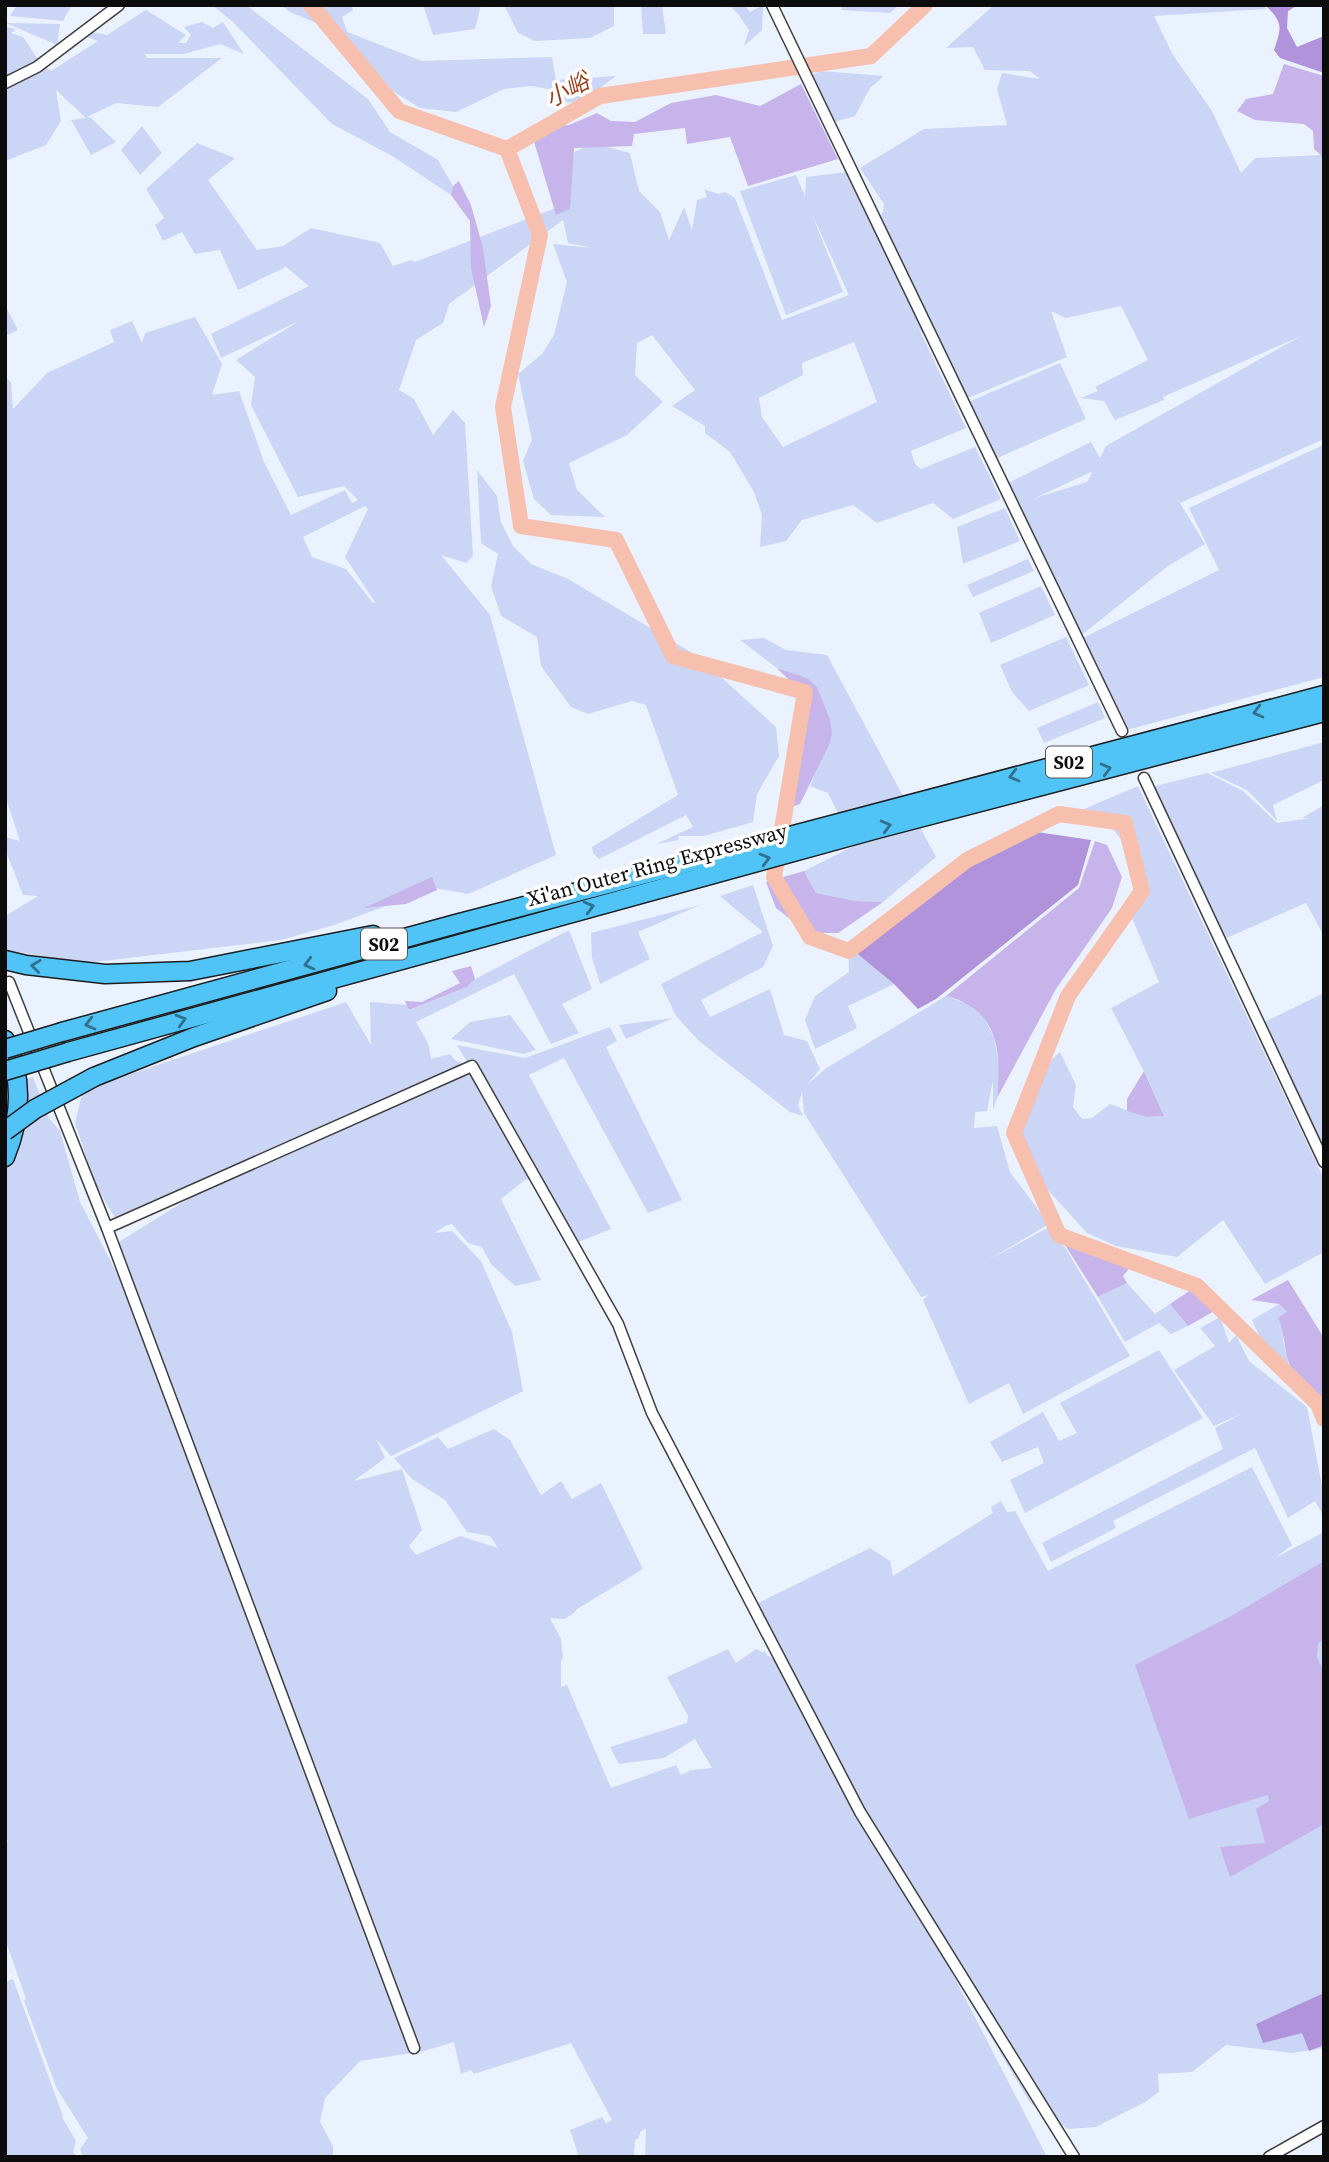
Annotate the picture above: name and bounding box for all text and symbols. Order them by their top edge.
water label: 小峪 [539,64,597,115]
one-way arrow [1252,704,1264,718]
road number: S02 [1046,747,1092,778]
one-way arrow [1100,763,1112,777]
one-way arrow [1008,768,1020,782]
street label: Xi'an Outer Ring Expressway [524,816,790,913]
one-way arrow [880,820,892,834]
one-way arrow [759,853,771,867]
one-way arrow [582,901,594,915]
road number: S02 [361,928,407,960]
one-way arrow [303,956,315,970]
one-way arrow [30,959,42,974]
one-way arrow [174,1014,186,1029]
one-way arrow [84,1016,96,1031]

